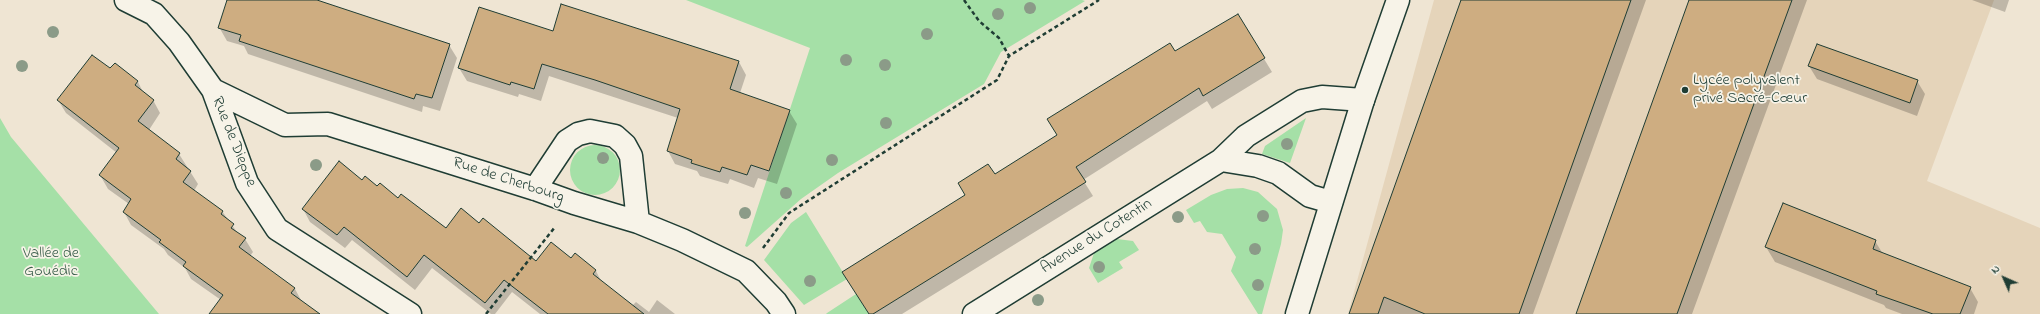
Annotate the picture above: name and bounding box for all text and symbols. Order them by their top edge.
place label: Lycée polyvalent privé Sacré-Cœur [1693,71,1807,109]
marker: Lycée polyvalent privé Sacré-Cœur [1680,85,1690,95]
street label: Rue de Dieppe [206,94,260,190]
street label: Rue de Cherbourg [450,154,566,208]
street label: Avenue du Cotentin [1038,195,1156,279]
park label: Vallée de Gouédic [23,244,79,282]
north arrow [1984,258,2024,298]
text: N [1987,261,2004,278]

